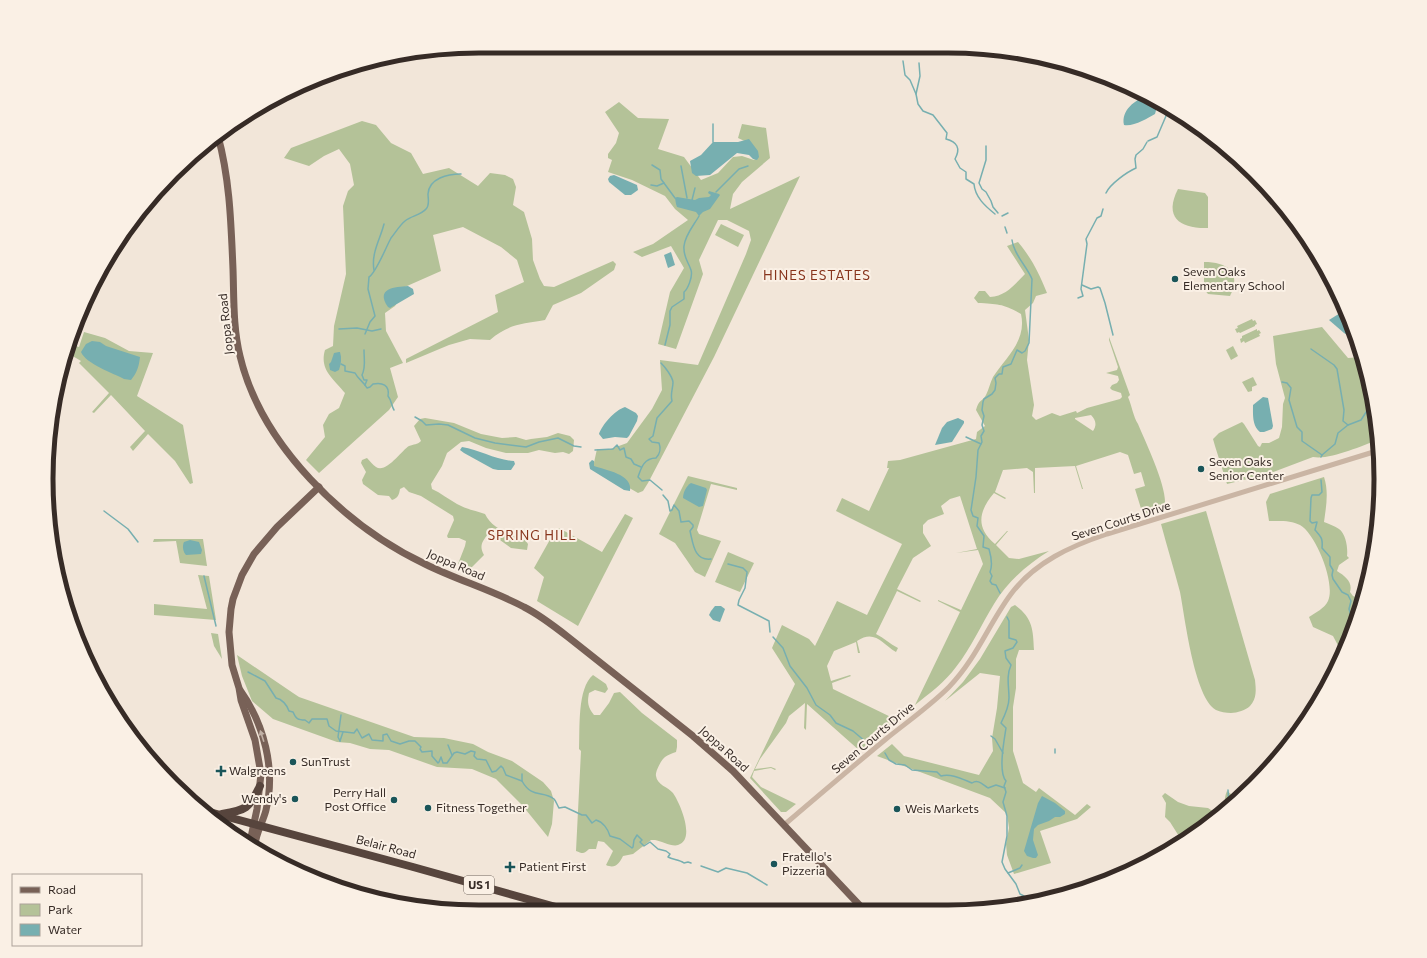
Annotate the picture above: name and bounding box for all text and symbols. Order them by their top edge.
place label: Seven Oaks Elementary School [1183,264,1285,292]
district label: HINES ESTATES [763,267,871,283]
marker: Seven Oaks Elementary School [1170,274,1180,284]
street label: Joppa Road [215,293,236,355]
place label: Seven Oaks Senior Center [1209,454,1284,482]
marker: Seven Oaks Senior Center [1196,464,1206,474]
street label: Seven Courts Drive [1069,497,1172,543]
district label: SPRING HILL [487,527,577,543]
street label: Joppa Road [425,546,487,583]
street label: Seven Courts Drive [828,699,916,776]
street label: Joppa Road [696,722,752,775]
one-way arrow [259,729,265,741]
place label: SunTrust [301,754,350,768]
marker: SunTrust [288,757,298,767]
place label: Walgreens [229,763,286,777]
marker: Walgreens [216,766,226,776]
place label: Perry Hall Post Office [325,785,386,813]
place label: Wendy's [241,791,287,805]
marker: Wendy's [290,794,300,804]
marker: Perry Hall Post Office [389,795,399,805]
place label: Fitness Together [436,800,527,814]
place label: Weis Markets [905,801,979,815]
marker: Fitness Together [423,803,433,813]
marker: Weis Markets [892,804,902,814]
street label: Belair Road [355,831,418,861]
place label: Fratello's Pizzeria [782,849,832,877]
place label: Patient First [519,859,586,873]
marker: Fratello's Pizzeria [769,859,779,869]
marker: Patient First [504,861,516,873]
legend [12,874,142,946]
road number: US 1 [464,876,494,894]
text: Road [48,882,76,896]
text: Park [48,902,74,916]
text: Water [48,922,82,936]

